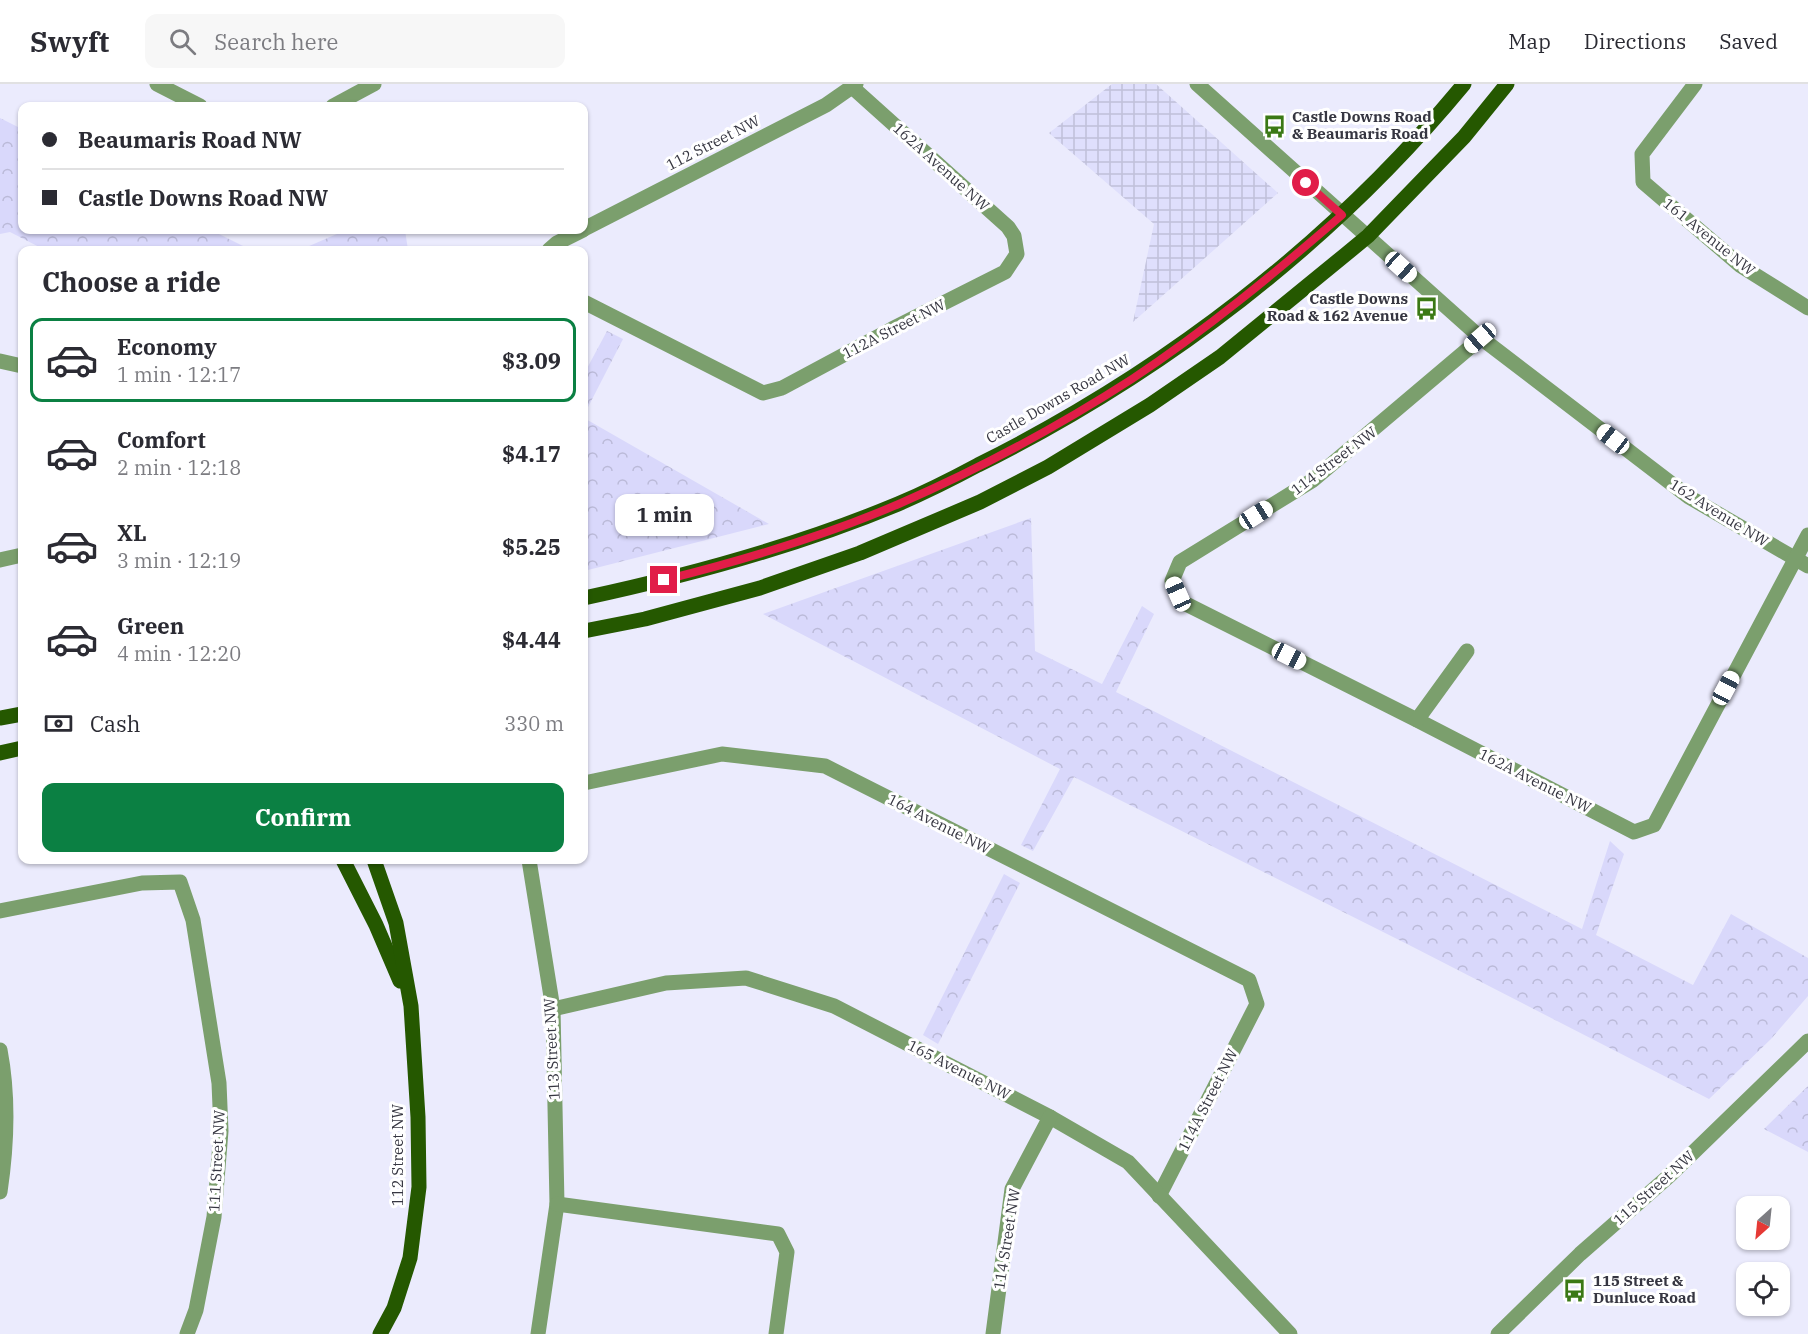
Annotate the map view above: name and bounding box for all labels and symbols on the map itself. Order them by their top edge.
place label: Castle Downs Road & Beaumaris Road [1292,107,1432,143]
street label: 112 Street NW [663,111,763,174]
bus stop icon: Castle Downs Road & Beaumaris Road [1261,113,1287,139]
street label: 162A Avenue NW [889,118,994,215]
route start [1292,169,1319,196]
street label: 161 Avenue NW [1659,194,1760,280]
car [1382,248,1420,286]
place label: Castle Downs Road & 162 Avenue [1267,289,1408,325]
street label: 112A Street NW [839,294,949,363]
bus stop icon: Castle Downs Road & 162 Avenue [1413,295,1439,321]
car [1461,319,1499,357]
street label: Castle Downs Road NW [983,349,1133,447]
car [1593,421,1633,457]
street label: 114 Street NW [1287,422,1381,499]
street label: 162 Avenue NW [1666,475,1773,551]
callout: 1 min [614,493,714,535]
car [1236,498,1276,532]
route end [650,566,677,593]
car [1162,574,1194,614]
car [1269,640,1309,672]
car [1710,668,1742,708]
street label: 162A Avenue NW [1476,744,1595,817]
street label: 164 Avenue NW [885,789,994,858]
street label: 113 Street NW [539,997,564,1101]
street label: 165 Avenue NW [905,1035,1014,1104]
street label: 114A Street NW [1174,1045,1242,1154]
street label: 112 Street NW [388,1103,407,1206]
street label: 111 Street NW [204,1109,229,1213]
street label: 115 Street NW [1609,1146,1698,1229]
street label: 114 Street NW [989,1186,1024,1291]
north arrow [1736,1196,1790,1250]
place label: 115 Street & Dunluce Road [1593,1271,1697,1307]
bus stop icon: 115 Street & Dunluce Road [1562,1277,1588,1303]

